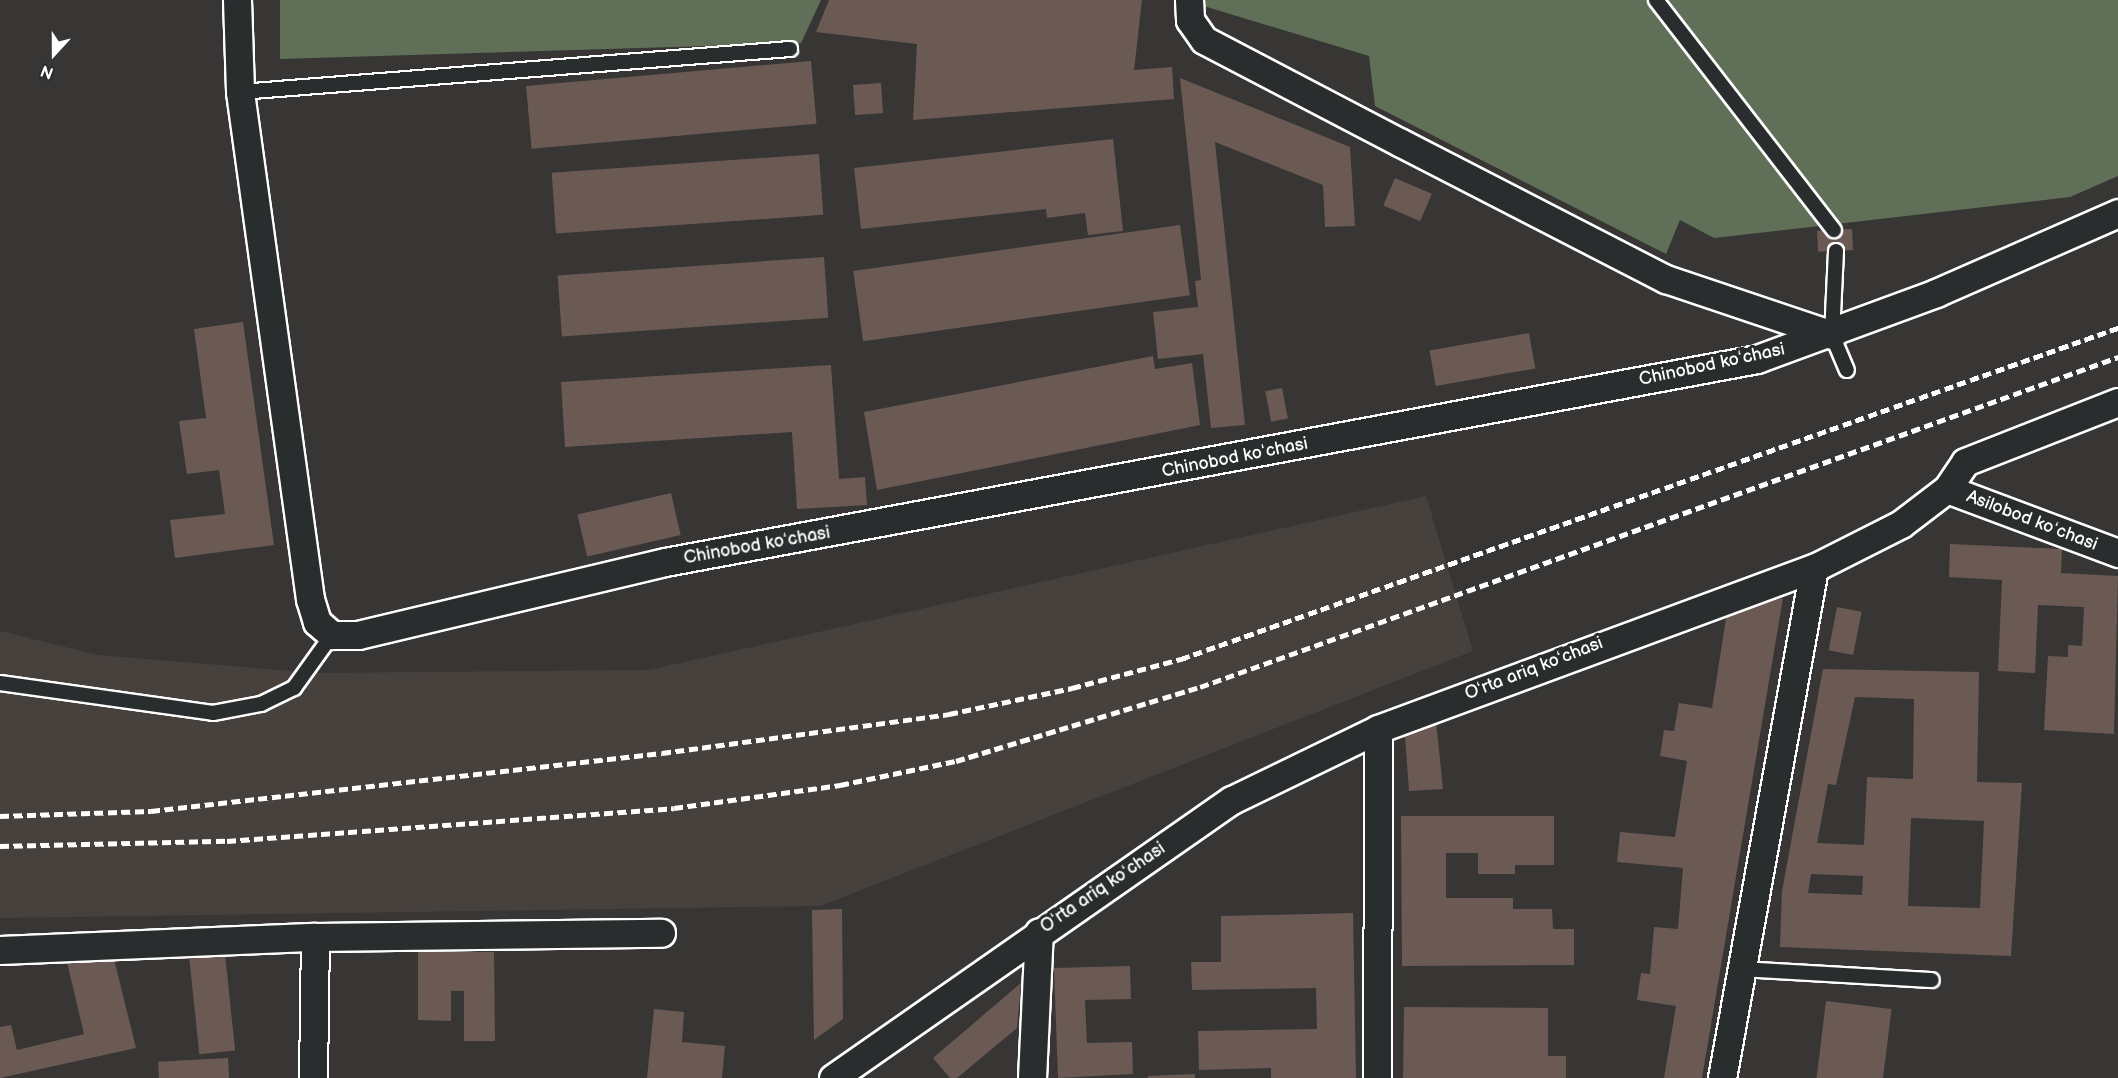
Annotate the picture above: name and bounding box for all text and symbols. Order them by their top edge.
north arrow [24,24,84,84]
text: N [38,60,56,82]
street label: Chinobod koʻchasi [1637,339,1787,391]
street label: Chinobod koʻchasi [1160,433,1310,483]
street label: Asilobod koʻchasi [1963,486,2101,556]
street label: Chinobod koʻchasi [682,522,832,570]
street label: Oʻrta ariq koʻchasi [1462,633,1606,705]
street label: Oʻrta ariq koʻchasi [1036,838,1170,938]

